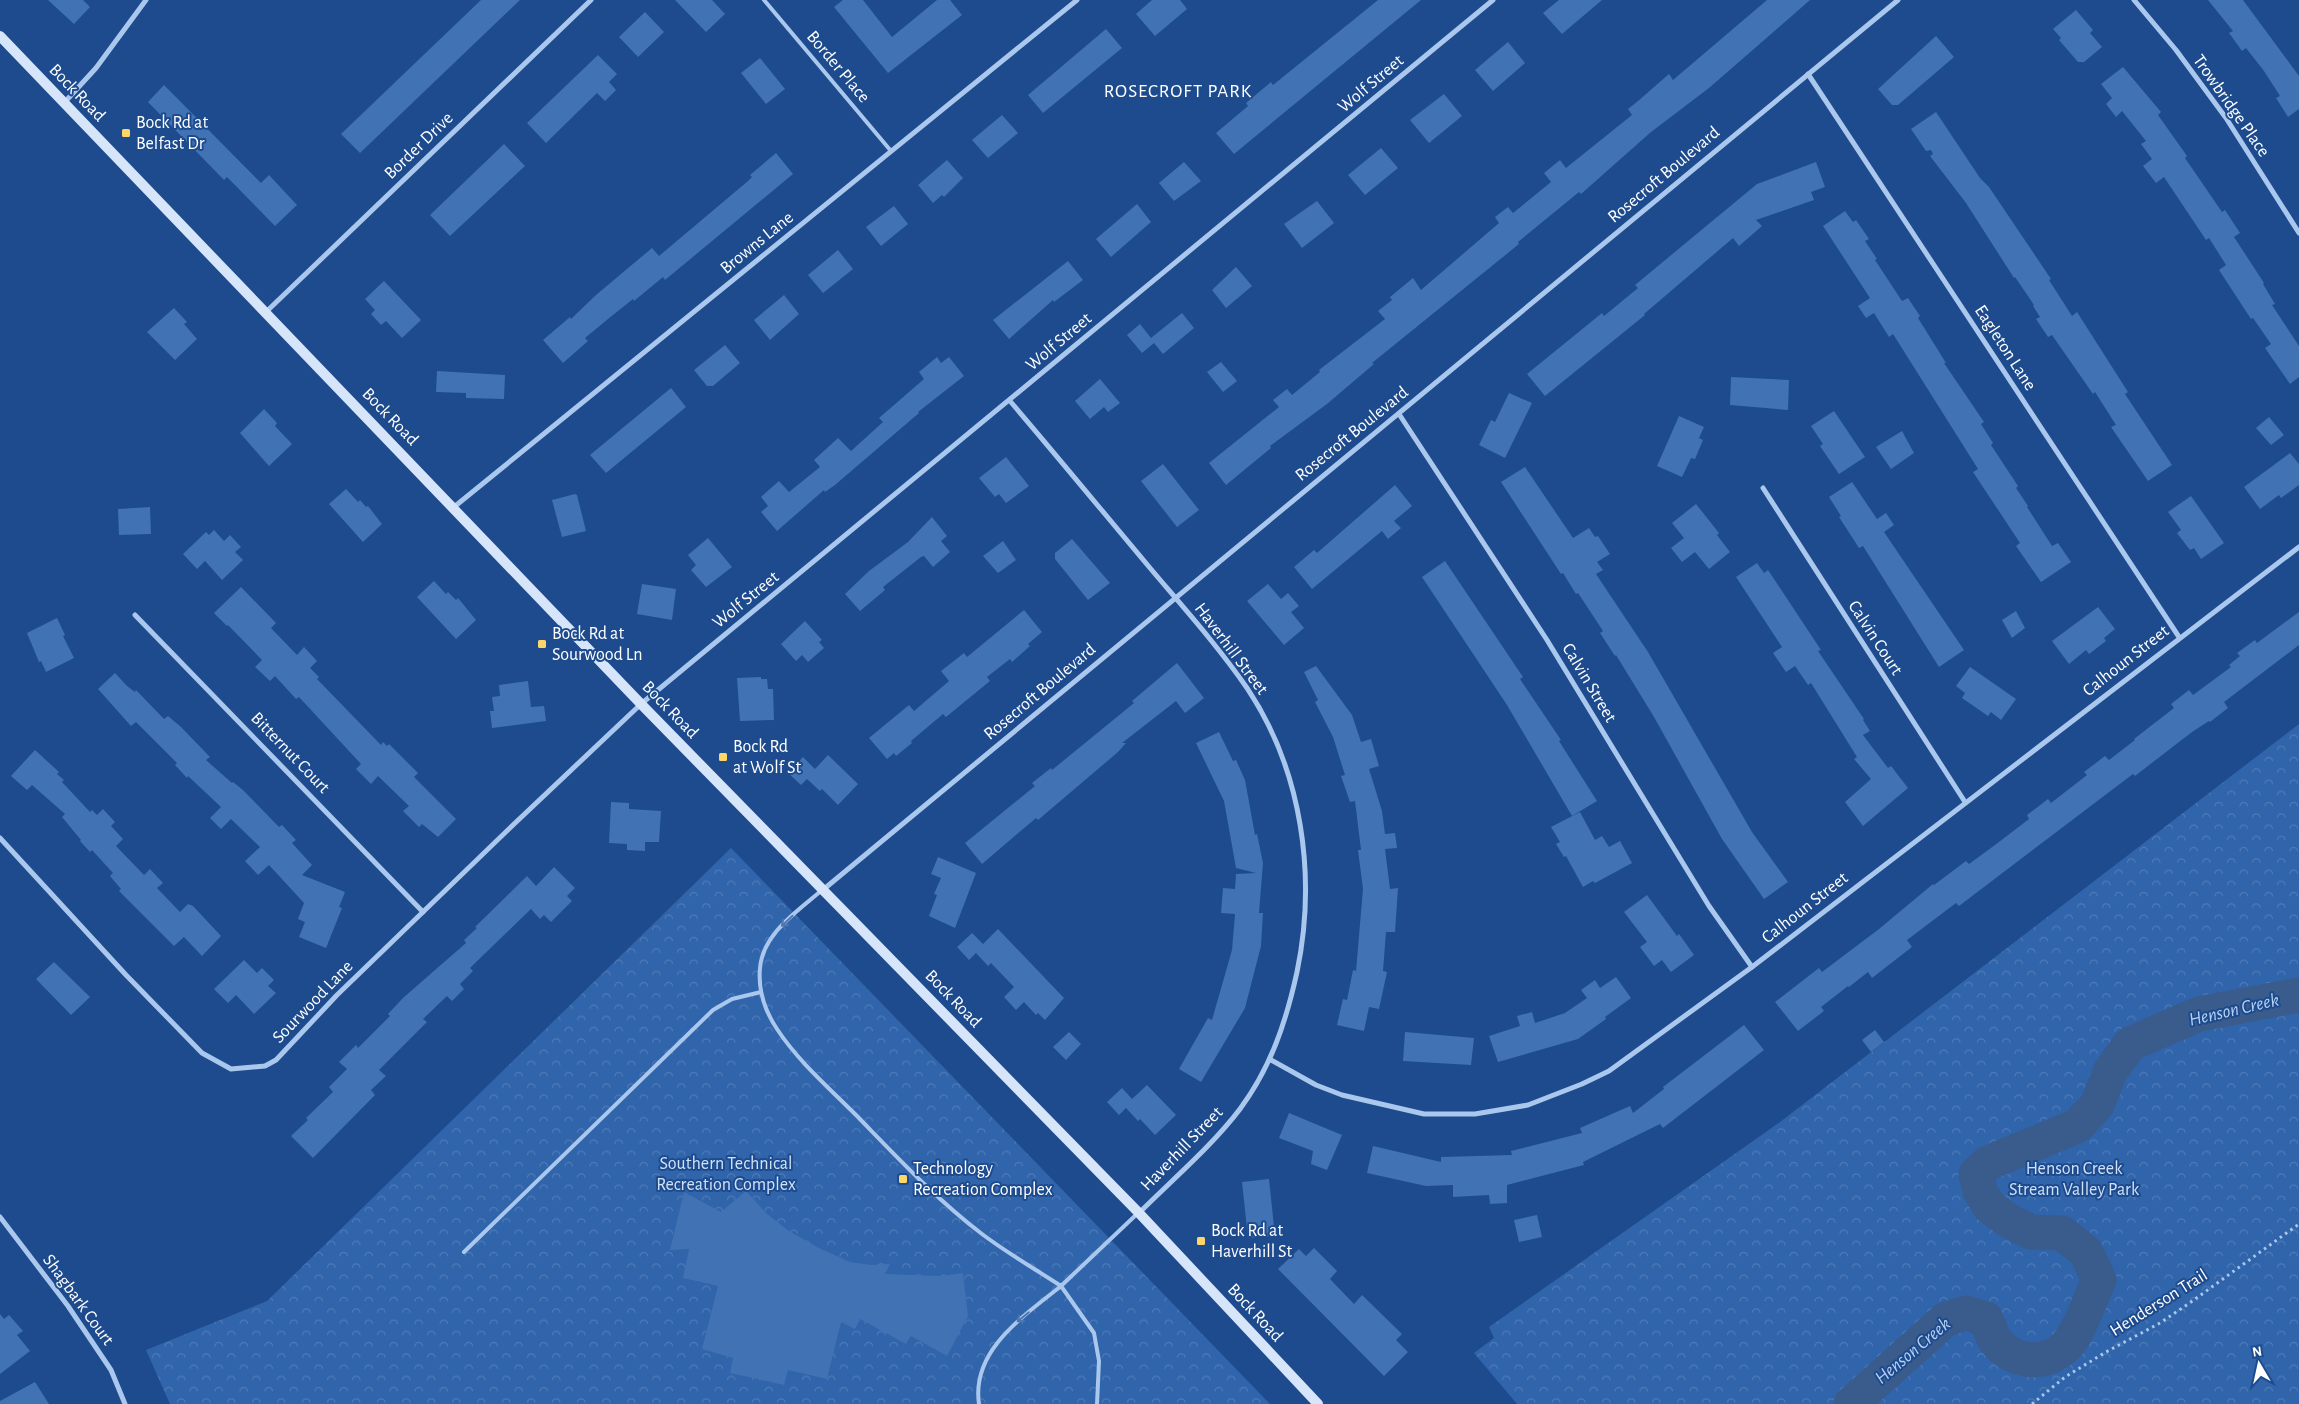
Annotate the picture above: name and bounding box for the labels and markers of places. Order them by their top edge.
place label: Bock Rd at Belfast Dr [136,114,208,153]
marker: Bock Rd at Belfast Dr [120,127,132,139]
place label: Bock Rd at Sourwood Ln [552,625,643,664]
marker: Bock Rd at Sourwood Ln [536,638,548,650]
place label: Bock Rd at Wolf St [733,738,802,777]
marker: Bock Rd at Wolf St [717,751,729,763]
place label: Technology Recreation Complex [913,1160,1053,1199]
marker: Technology Recreation Complex [897,1173,909,1185]
place label: Bock Rd at Haverhill St [1211,1222,1293,1261]
marker: Bock Rd at Haverhill St [1195,1235,1207,1247]

